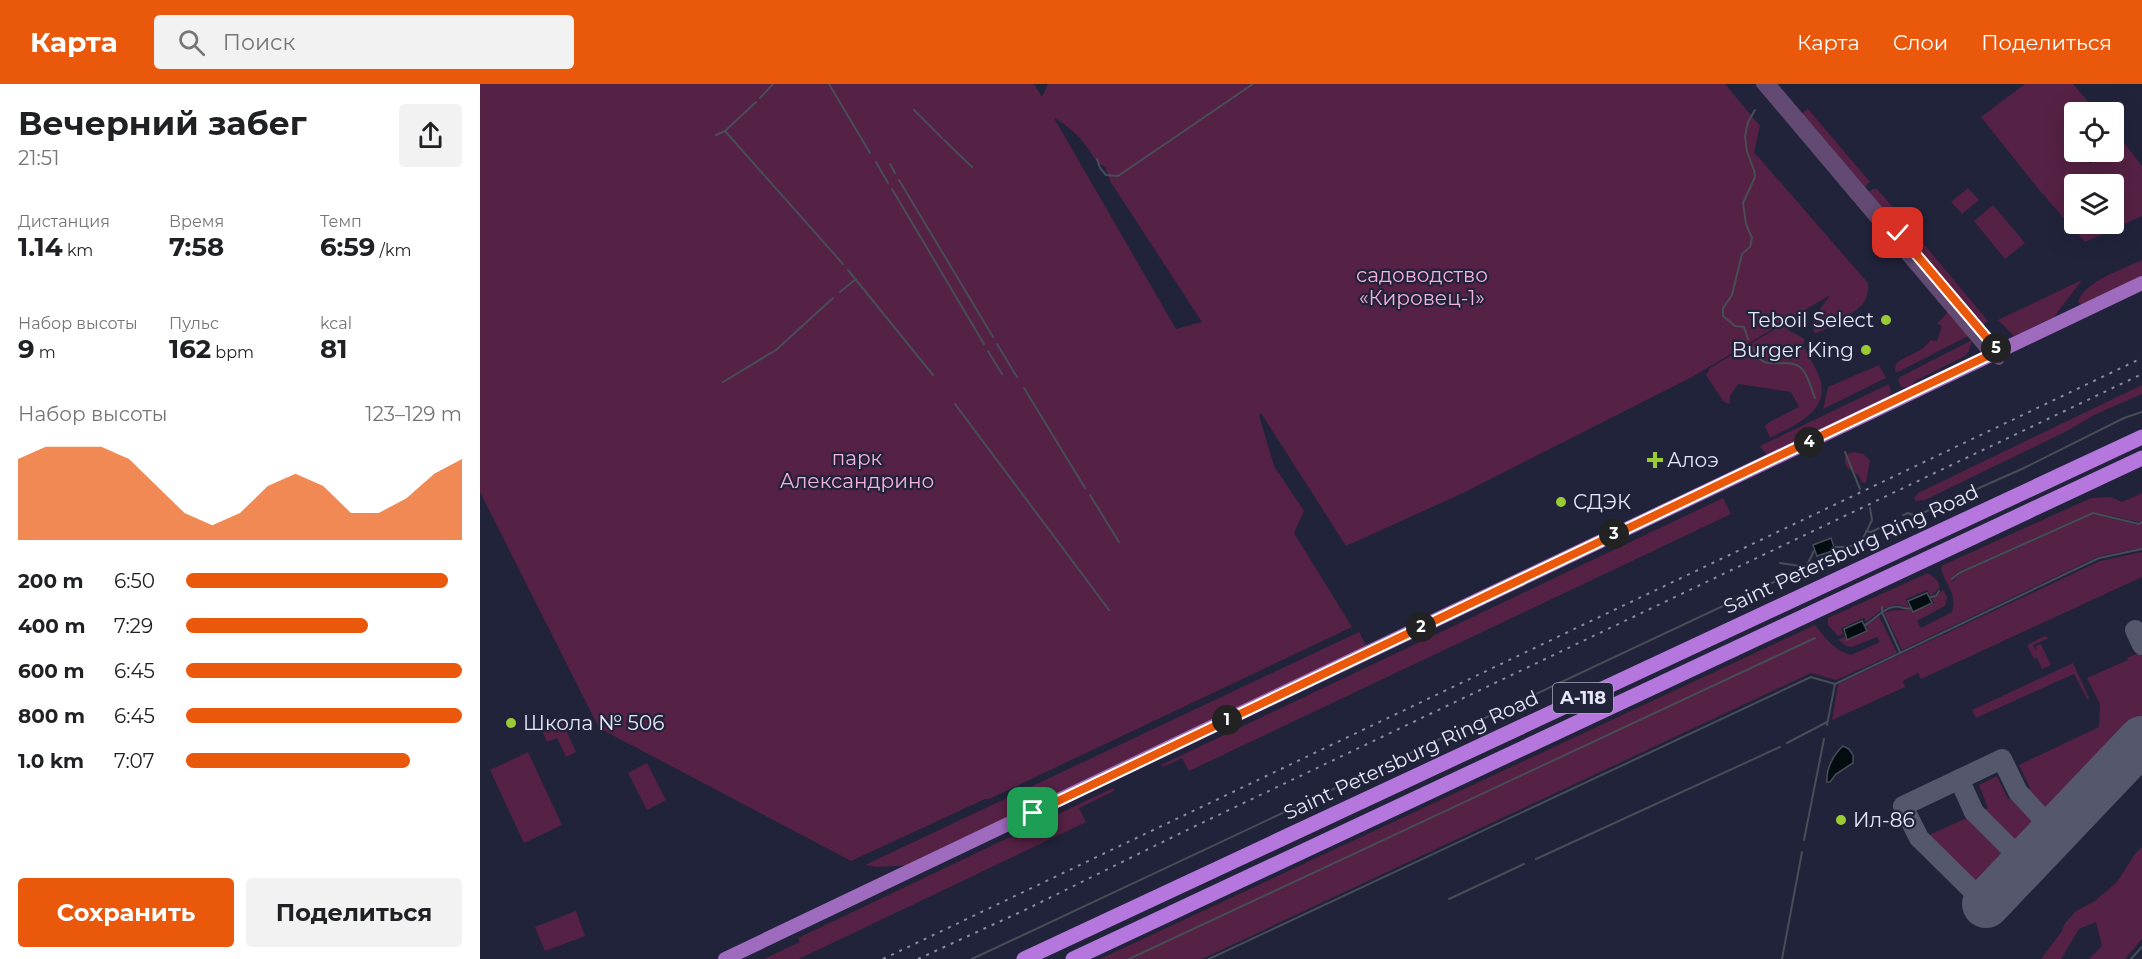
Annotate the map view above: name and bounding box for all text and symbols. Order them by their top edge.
search box [154,15,574,69]
text: Карта [30,25,118,59]
icon: search [175,26,208,59]
text: Поиск [223,29,295,56]
text: Карта [1797,30,1860,55]
text: Слои [1893,30,1948,55]
text: Поделиться [1981,30,2112,55]
map controls [2064,102,2124,234]
button: locate [2064,102,2124,162]
text: Вечерний забег [18,103,307,143]
button: share [399,104,462,167]
text: 21:51 [18,146,59,170]
button: layers [2064,174,2124,234]
pin [1872,207,1923,258]
text: Дистанция [18,212,110,231]
text: Время [169,212,224,231]
text: Темп [320,212,362,231]
icon: check [1881,216,1914,249]
text: 1.14 [18,231,63,263]
text: 7:58 [169,231,224,263]
text: 6:59 [320,231,375,263]
text: km [63,241,93,260]
text: /km [375,241,411,260]
park label: садоводство «Кировец-1» [1356,263,1488,310]
place label: Teboil Select [1748,308,1874,332]
marker: Teboil Select [1879,313,1893,327]
text: Набор высоты [18,314,138,333]
text: Пульс [169,314,219,333]
text: kcal [320,314,352,333]
text: 9 [18,333,35,365]
text: 162 [169,333,211,365]
text: 81 [320,333,347,365]
pin: 5 [1981,333,2011,363]
place label: Burger King [1732,338,1854,362]
text: 5 [1991,338,2001,357]
text: m [35,343,56,362]
text: bpm [211,343,254,362]
marker: Burger King [1859,343,1873,357]
text: Набор высоты [18,402,167,426]
text: 123–129 m [365,402,462,426]
pin: 4 [1794,427,1824,457]
text: 4 [1803,432,1815,451]
park label: парк Александрино [780,446,934,493]
place label: Алоэ [1667,448,1719,472]
marker: Алоэ [1648,453,1662,467]
street label: Saint Petersburg Ring Road [1720,479,1982,619]
place label: СДЭК [1573,490,1631,514]
marker: СДЭК [1554,495,1568,509]
pin: 3 [1599,519,1629,549]
text: 3 [1609,524,1619,543]
text: 200 m [18,569,84,593]
text: 6:50 [114,569,155,593]
pin: 2 [1406,612,1436,642]
text: 400 m [18,614,86,638]
text: 7:29 [114,614,153,638]
text: 2 [1416,617,1426,636]
text: 600 m [18,659,85,683]
text: 6:45 [114,659,155,683]
road number: А-118 [1553,683,1613,713]
street label: Saint Petersburg Ring Road [1280,685,1542,825]
text: 800 m [18,704,85,728]
text: 6:45 [114,704,155,728]
pin: 1 [1212,705,1242,735]
text: 1 [1224,710,1230,729]
place label: Школа № 506 [523,711,664,735]
marker: Школа № 506 [504,716,518,730]
text: 1.0 km [18,749,84,773]
text: 7:07 [114,749,155,773]
pin [1007,787,1058,838]
icon: arrive [1016,796,1049,829]
place label: Ил-86 [1853,808,1915,832]
marker: Ил-86 [1834,813,1848,827]
button: Сохранить [18,878,234,947]
button: Поделиться [246,878,462,947]

